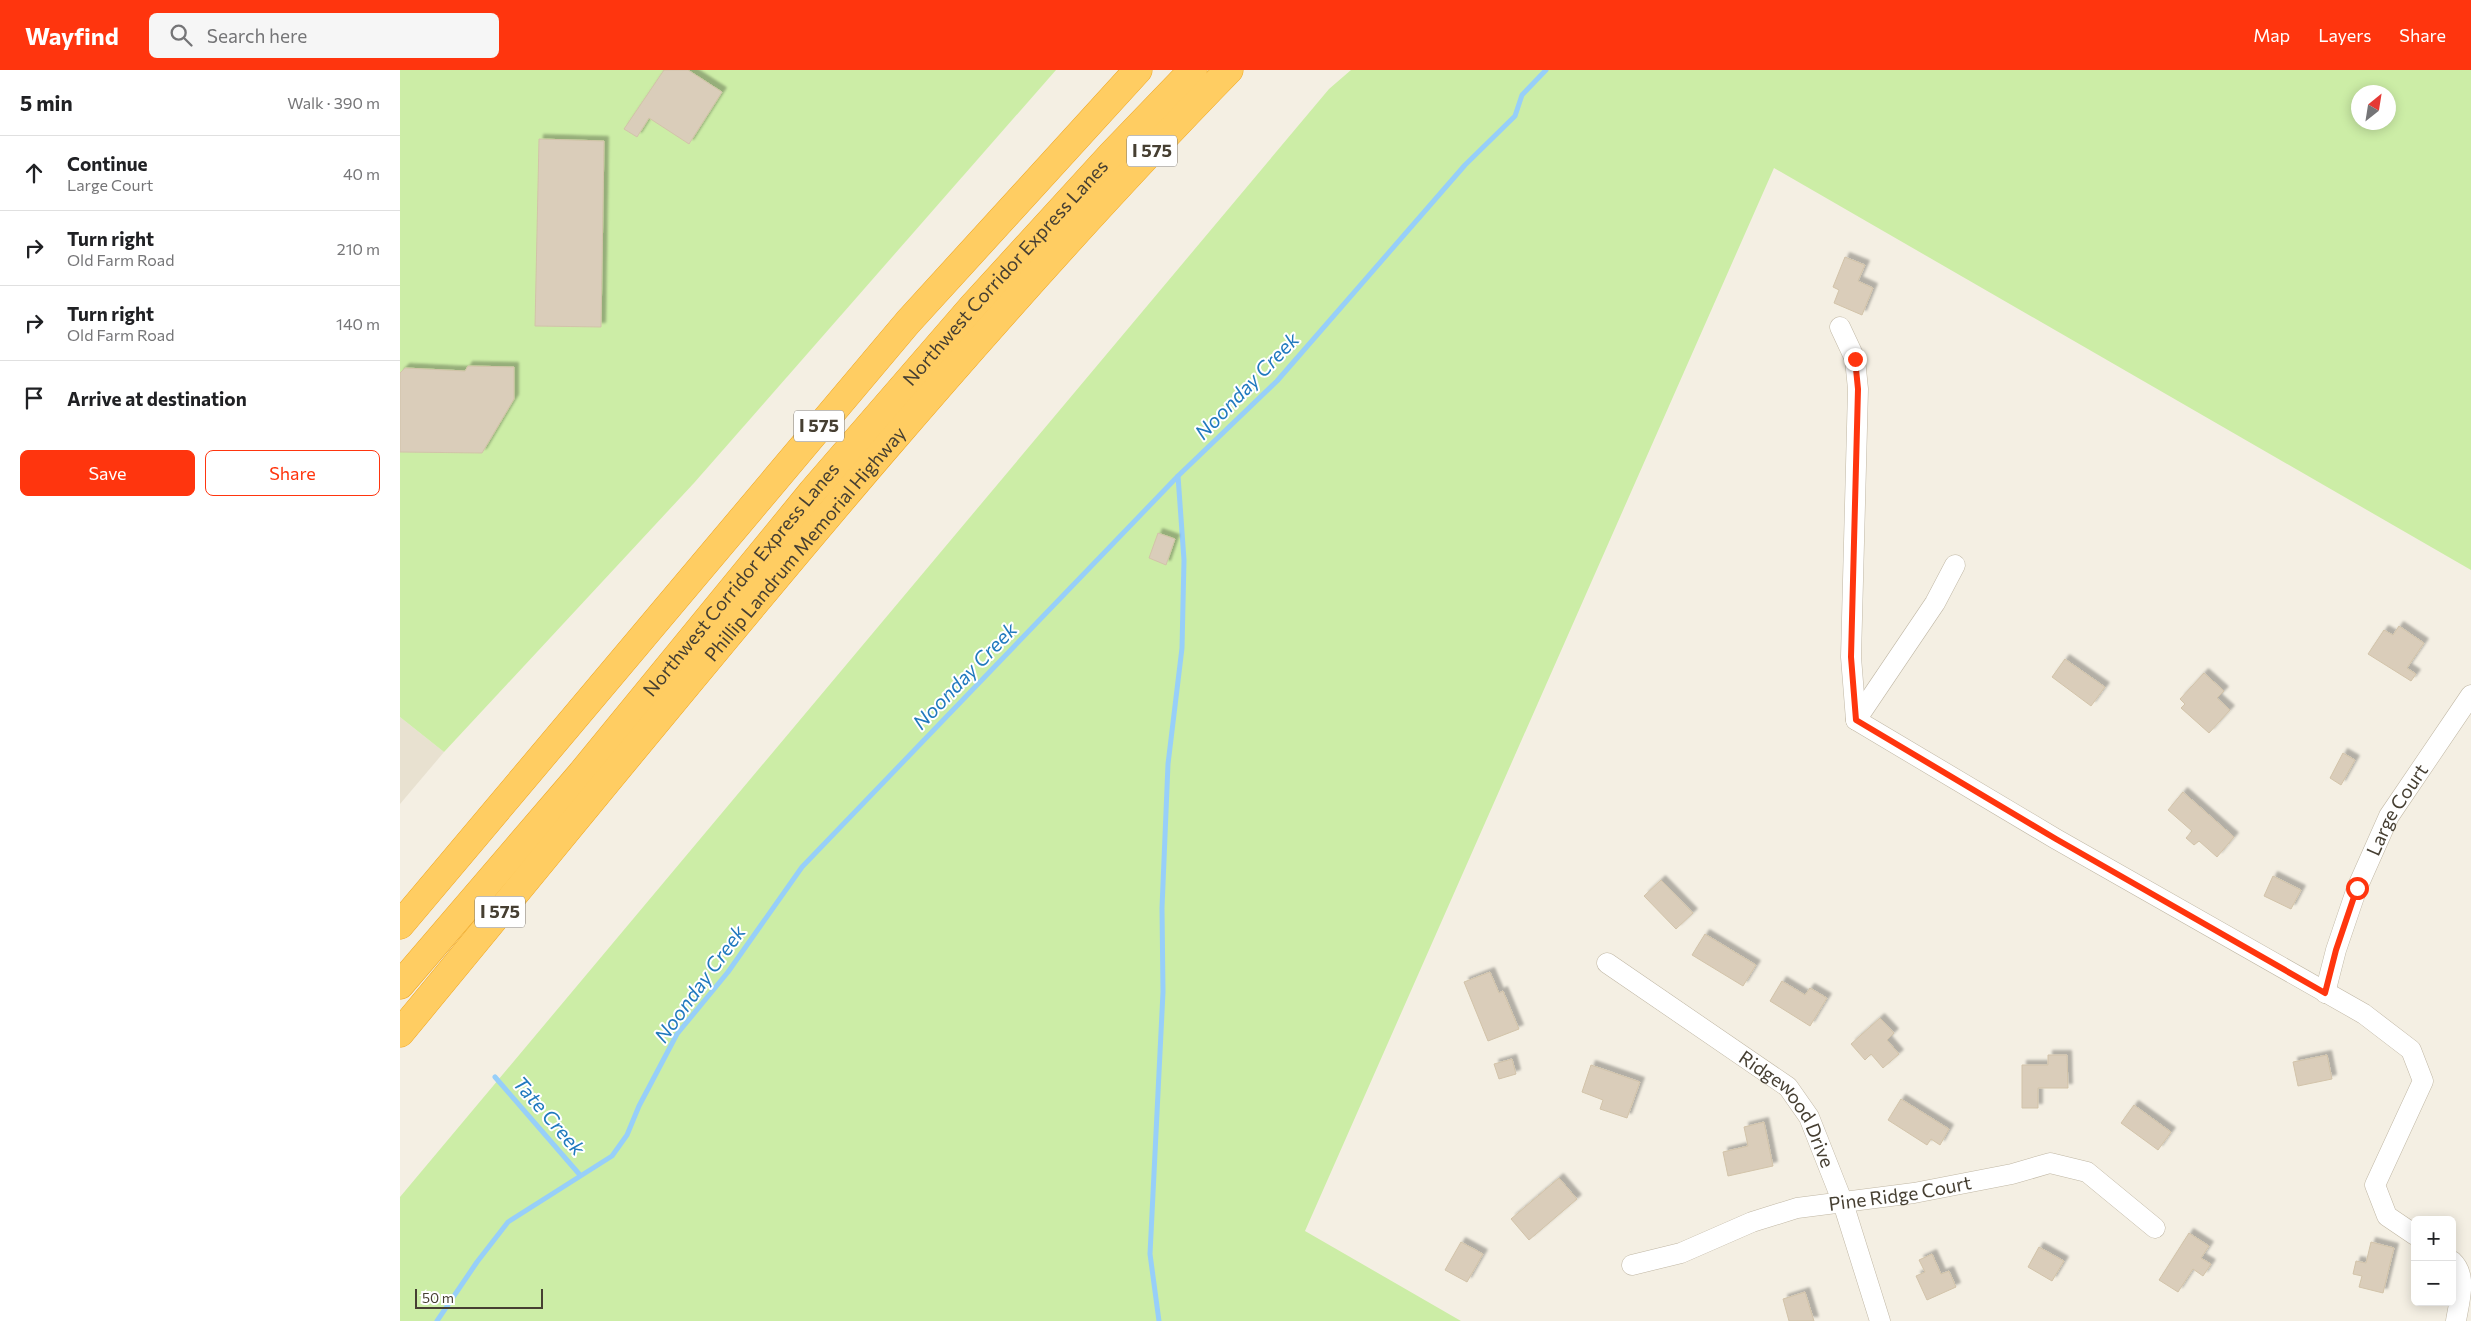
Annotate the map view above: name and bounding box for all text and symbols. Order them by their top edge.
search box [149,13,499,58]
text: Wayfind [25,21,119,50]
icon: search [167,21,195,49]
text: Search here [207,24,307,47]
text: Map [2253,24,2290,46]
text: Layers [2318,24,2371,46]
text: Share [2399,24,2446,46]
north arrow [2351,85,2396,130]
text: 5 min [20,90,73,115]
text: Walk · 390 m [287,93,380,112]
road number: I 575 [1127,136,1177,166]
text: Continue [67,152,147,175]
street label: Northwest Corridor Express Lanes [897,154,1112,390]
icon: ahead [20,159,48,187]
text: 40 m [343,164,380,183]
text: Large Court [67,175,153,194]
text: Turn right [67,227,154,250]
icon: right [20,234,48,262]
text: 210 m [337,239,380,258]
text: Old Farm Road [67,250,174,269]
text: Turn right [67,302,154,325]
icon: right [20,309,48,337]
text: 140 m [336,314,380,333]
text: Old Farm Road [67,325,174,344]
water label: Noonday Creek [1189,326,1304,444]
route end [1844,348,1867,371]
icon: arrive [20,384,48,412]
text: Arrive at destination [67,387,247,410]
road number: I 575 [794,411,844,442]
street label: Phillip Landrum Memorial Highway [699,421,910,666]
button: Save [20,450,195,496]
button: Share [205,450,380,496]
street label: Northwest Corridor Express Lanes [638,457,844,701]
water label: Noonday Creek [907,616,1022,734]
street label: Large Court [2361,759,2432,859]
route start [2346,877,2369,900]
road number: I 575 [475,896,525,928]
water label: Noonday Creek [648,919,751,1047]
street label: Ridgewood Drive [1735,1045,1840,1171]
water label: Tate Creek [509,1071,591,1161]
street label: Pine Ridge Court [1827,1170,1973,1215]
map controls [2411,1216,2456,1306]
button: + [2411,1216,2456,1261]
button: − [2411,1261,2456,1306]
scale bar [415,1286,542,1309]
text: 50 m [422,1289,454,1306]

